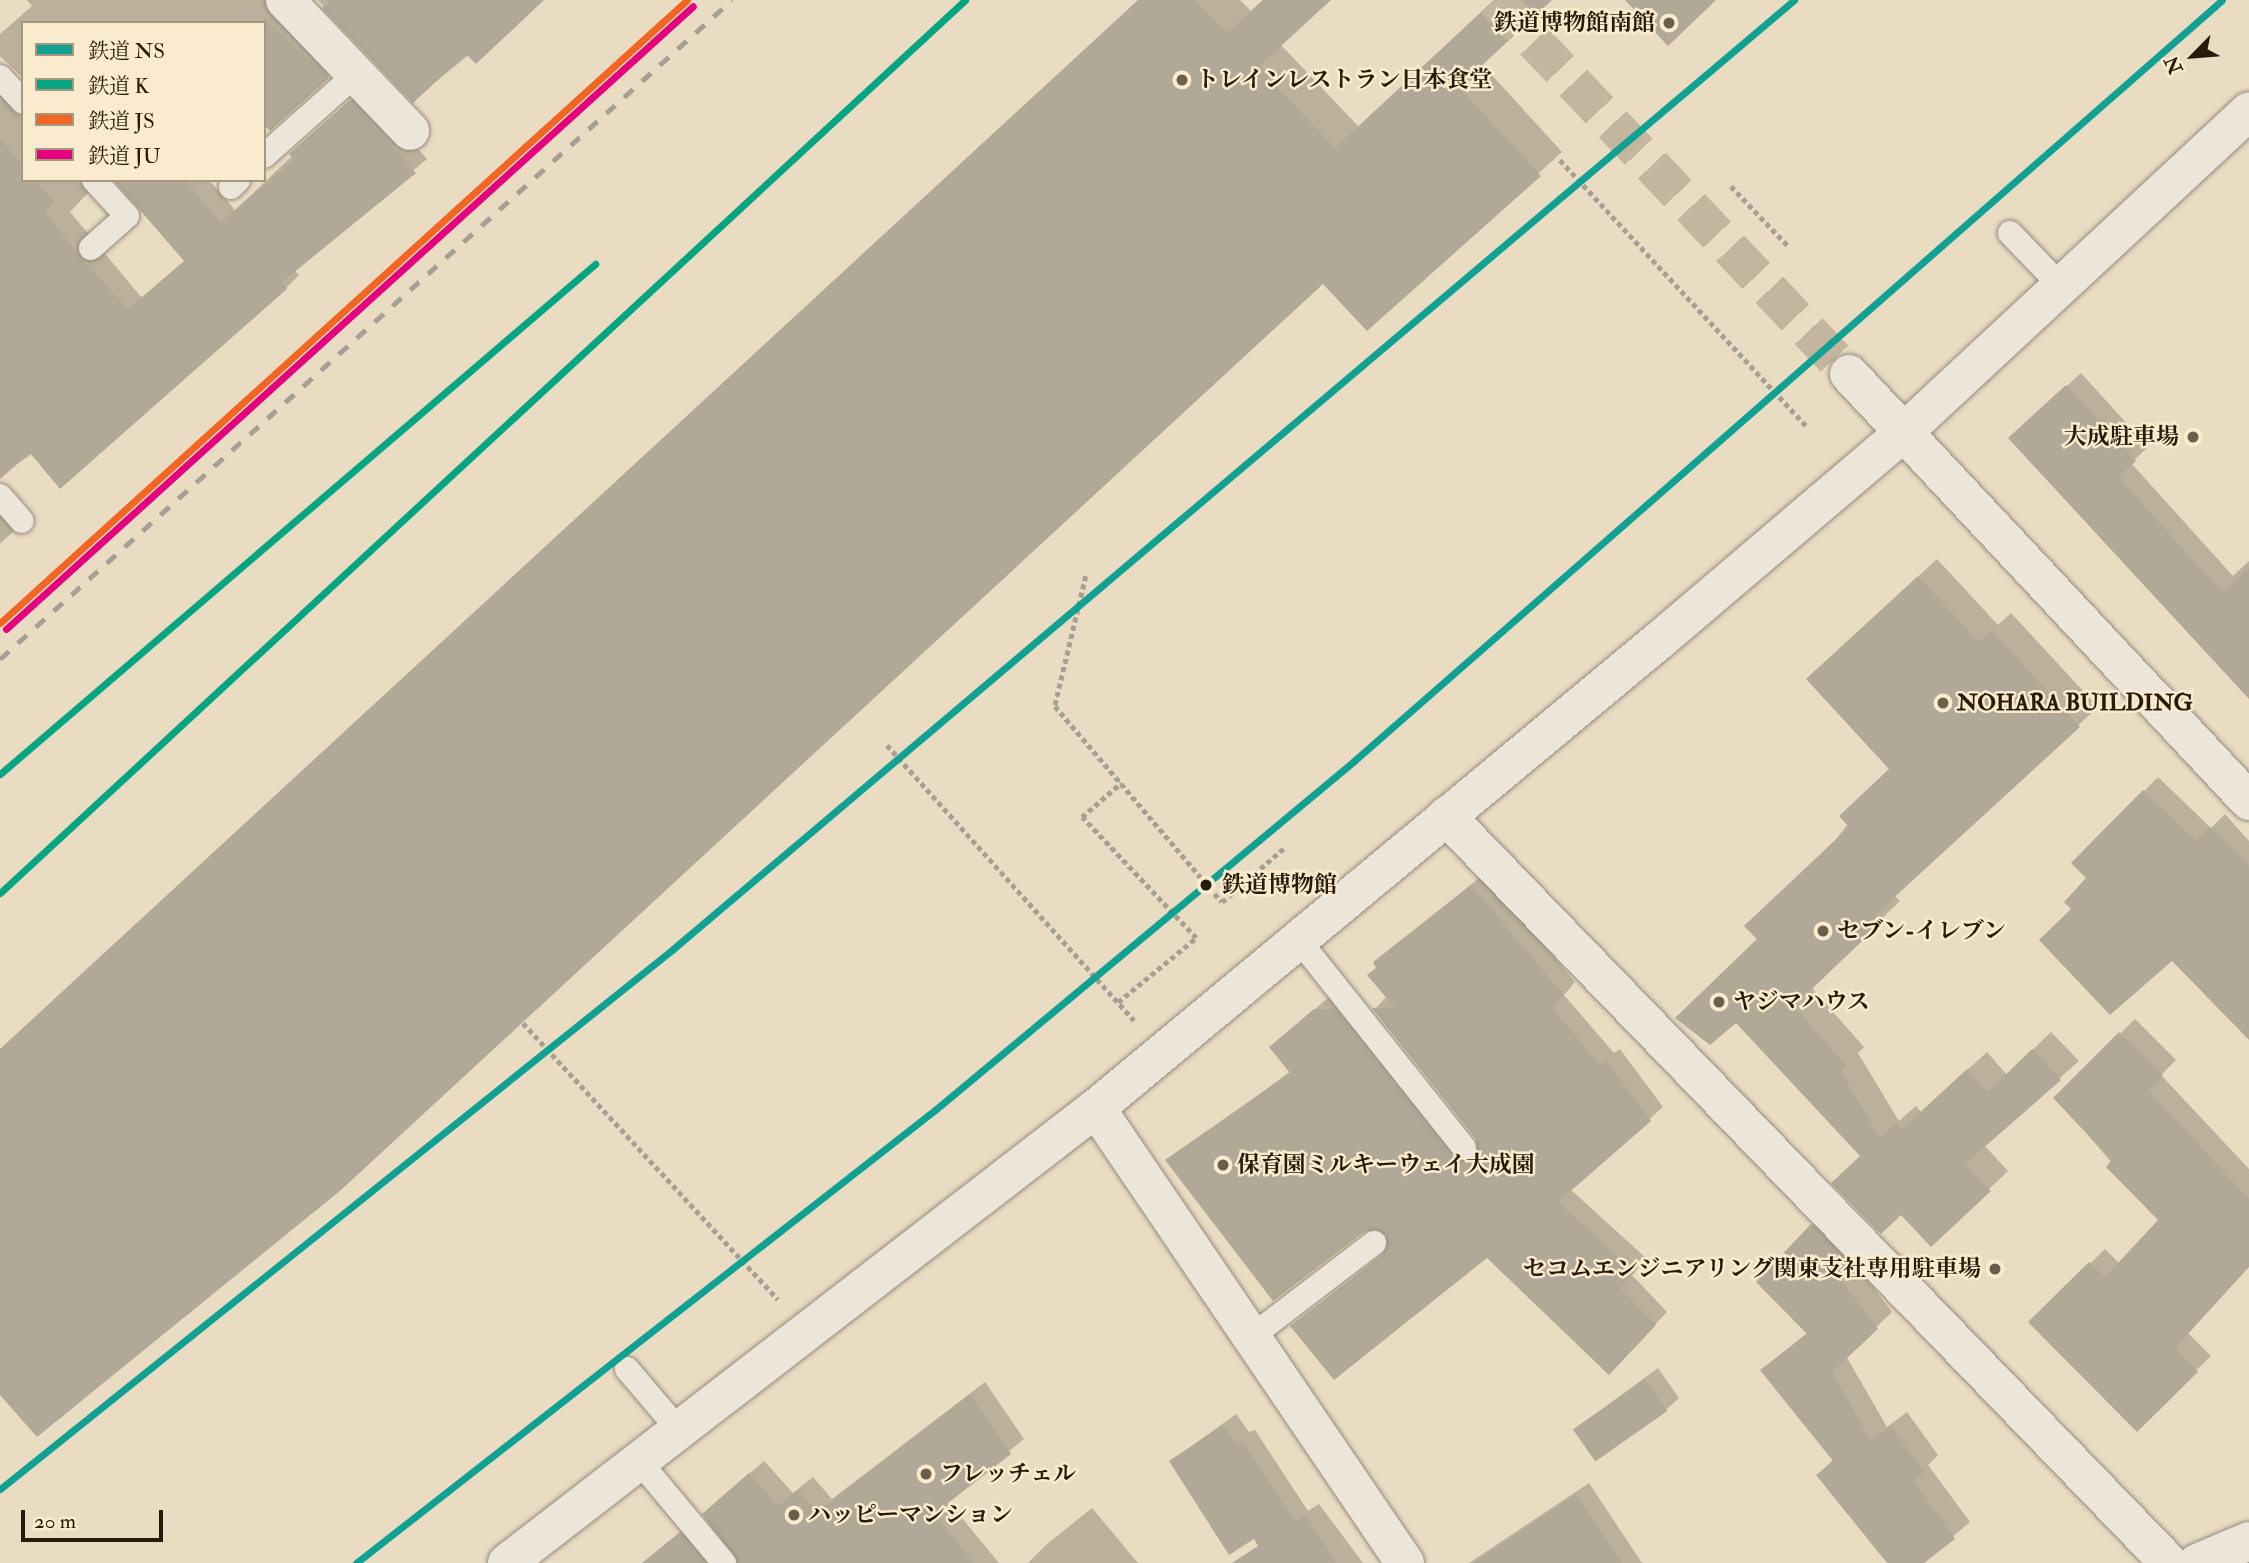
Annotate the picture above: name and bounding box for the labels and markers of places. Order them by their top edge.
place label: 鉄道博物館南館 [1494,9,1655,37]
marker: 鉄道博物館南館 [1661,15,1677,31]
place label: トレインレストラン日本食堂 [1196,66,1495,94]
marker: トレインレストラン日本食堂 [1174,72,1190,88]
place label: 大成駐車場 [2064,423,2179,451]
marker: 大成駐車場 [2185,429,2201,445]
place label: NOHARA BUILDING [1957,689,2193,717]
marker: NOHARA BUILDING [1935,695,1951,711]
place label: 鉄道博物館 [1222,871,1337,899]
marker: 鉄道博物館 [1196,875,1216,895]
place label: セブン-イレブン [1837,917,2008,945]
marker: セブン-イレブン [1815,923,1831,939]
place label: ヤジマハウス [1733,988,1871,1016]
marker: ヤジマハウス [1711,994,1727,1010]
place label: 保育園ミルキーウェイ大成園 [1237,1151,1536,1179]
marker: 保育園ミルキーウェイ大成園 [1215,1157,1231,1173]
place label: セコムエンジニアリング関東支社専用駐車場 [1521,1255,1981,1283]
marker: セコムエンジニアリング関東支社専用駐車場 [1987,1261,2003,1277]
place label: フレッチェル [940,1460,1078,1488]
marker: フレッチェル [918,1466,934,1482]
place label: ハッピーマンション [808,1501,1014,1529]
marker: ハッピーマンション [786,1507,802,1523]

